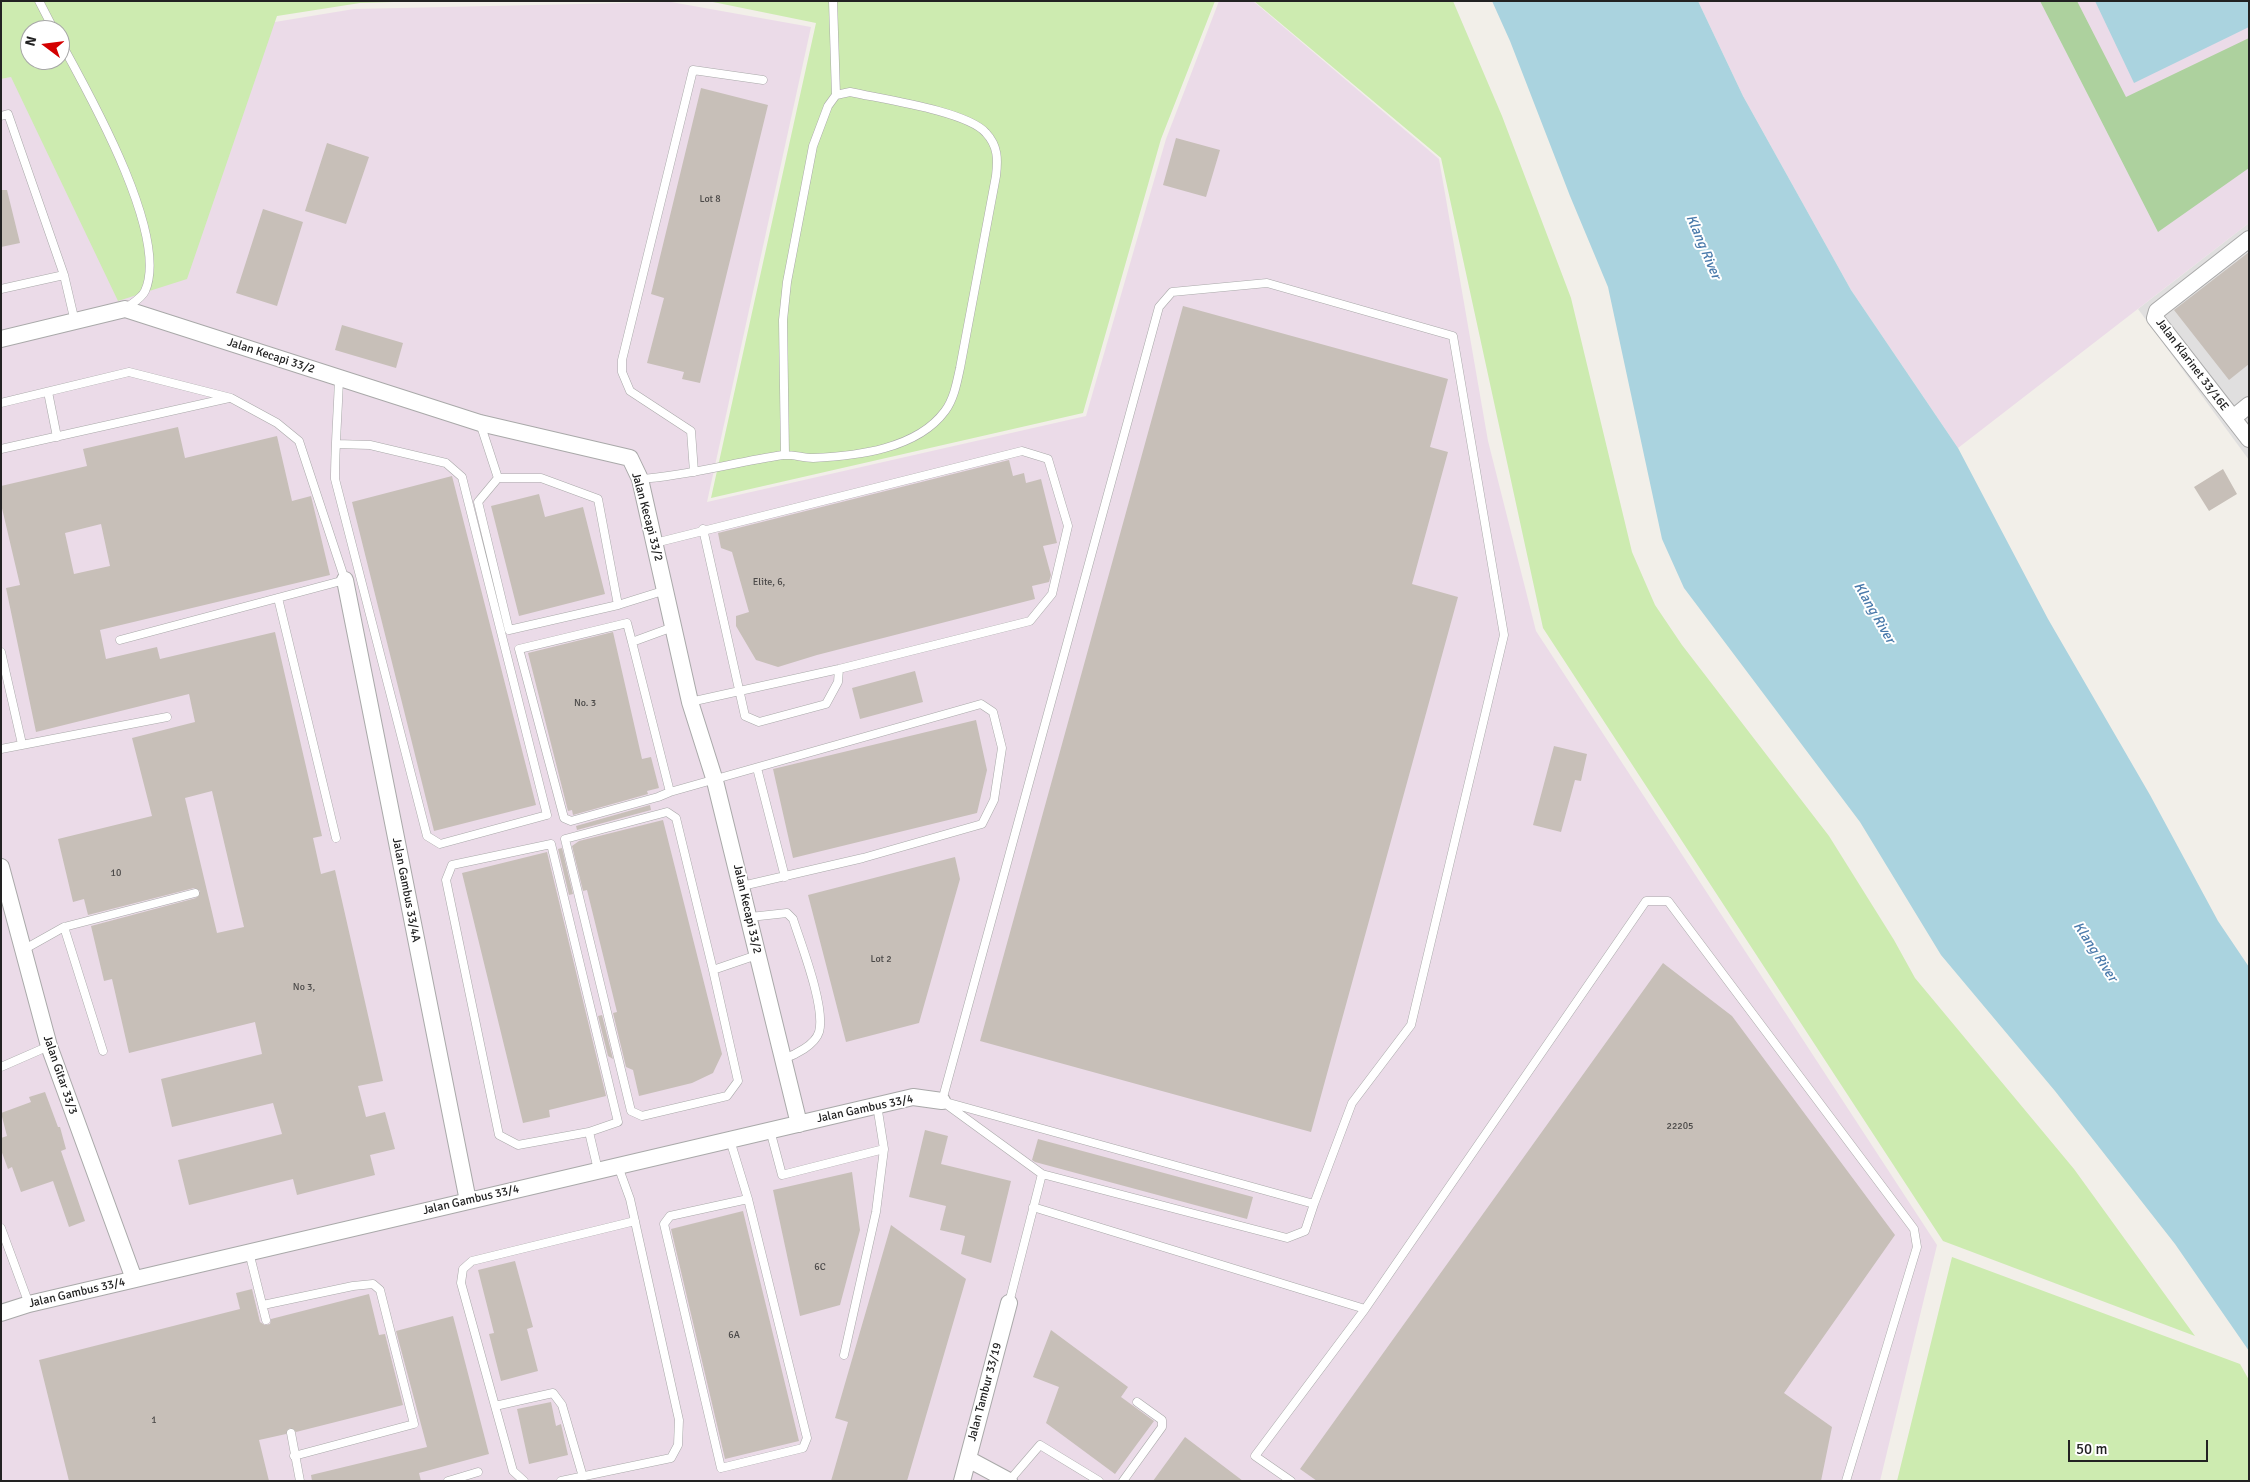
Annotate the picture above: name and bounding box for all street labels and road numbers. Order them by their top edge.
street label: Jalan Klarinet 33/16E [2153,316,2231,414]
street label: Jalan Kecapi 33/2 [225,335,317,377]
street label: Jalan Kecapi 33/2 [628,471,666,563]
street label: Jalan Gambus 33/4A [389,837,423,943]
street label: Jalan Kecapi 33/2 [730,863,764,955]
street label: Jalan Gitar 33/3 [40,1034,80,1116]
street label: Jalan Gambus 33/4 [815,1092,915,1126]
street label: Jalan Gambus 33/4 [421,1182,521,1218]
street label: Jalan Gambus 33/4 [27,1275,127,1311]
street label: Jalan Tambur 33/19 [965,1341,1005,1443]

